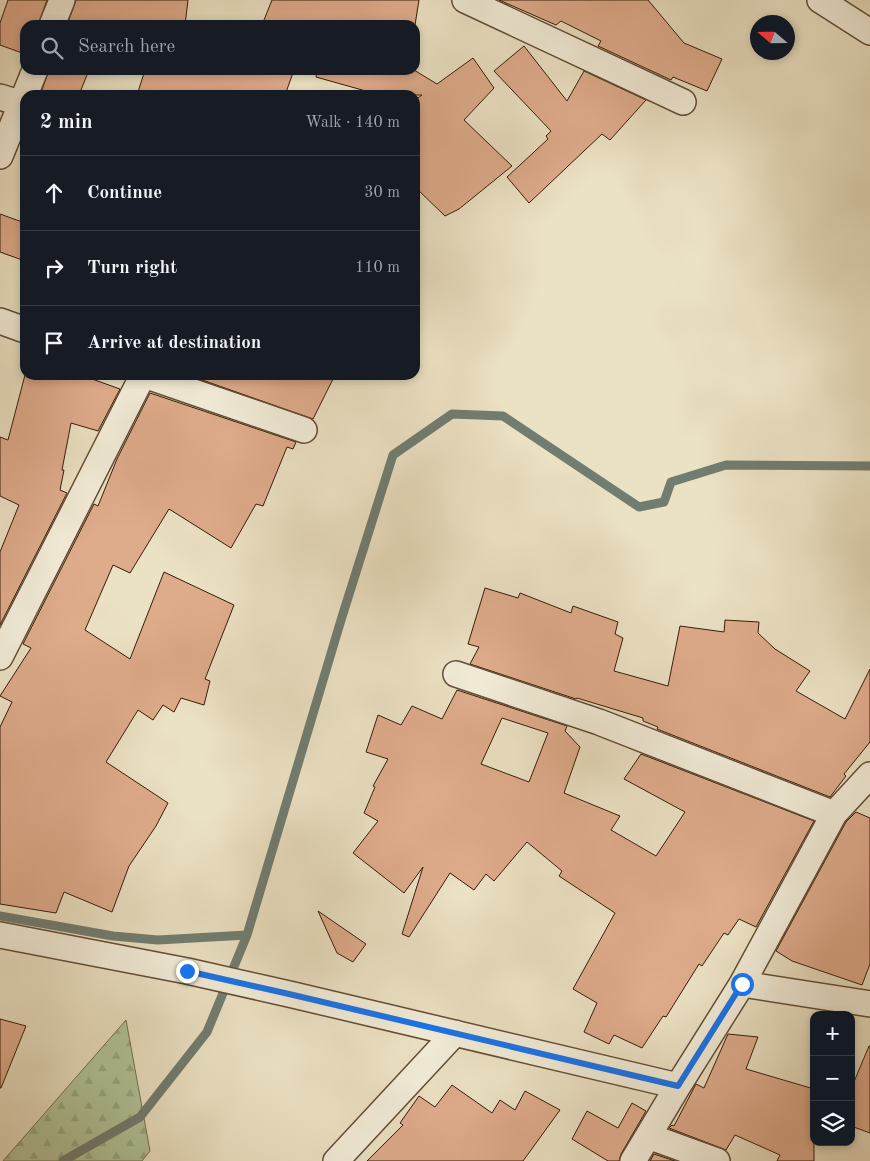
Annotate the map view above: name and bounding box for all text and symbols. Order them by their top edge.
north arrow [750,15,795,60]
search box [20,20,420,75]
icon: search [38,34,66,62]
text: Search here [78,38,175,57]
text: 2 min [40,112,93,133]
text: Walk · 140 m [305,115,400,131]
icon: ahead [40,179,68,207]
text: Continue [87,184,162,203]
text: 30 m [364,185,400,201]
icon: right [40,254,68,282]
text: Turn right [87,259,177,278]
text: 110 m [355,260,400,276]
icon: arrive [40,329,68,357]
text: Arrive at destination [87,334,261,353]
route end [176,960,199,983]
route start [731,973,754,996]
map controls [810,1011,855,1146]
button: + [810,1011,855,1056]
button: − [810,1056,855,1101]
button: layers [810,1101,855,1146]

